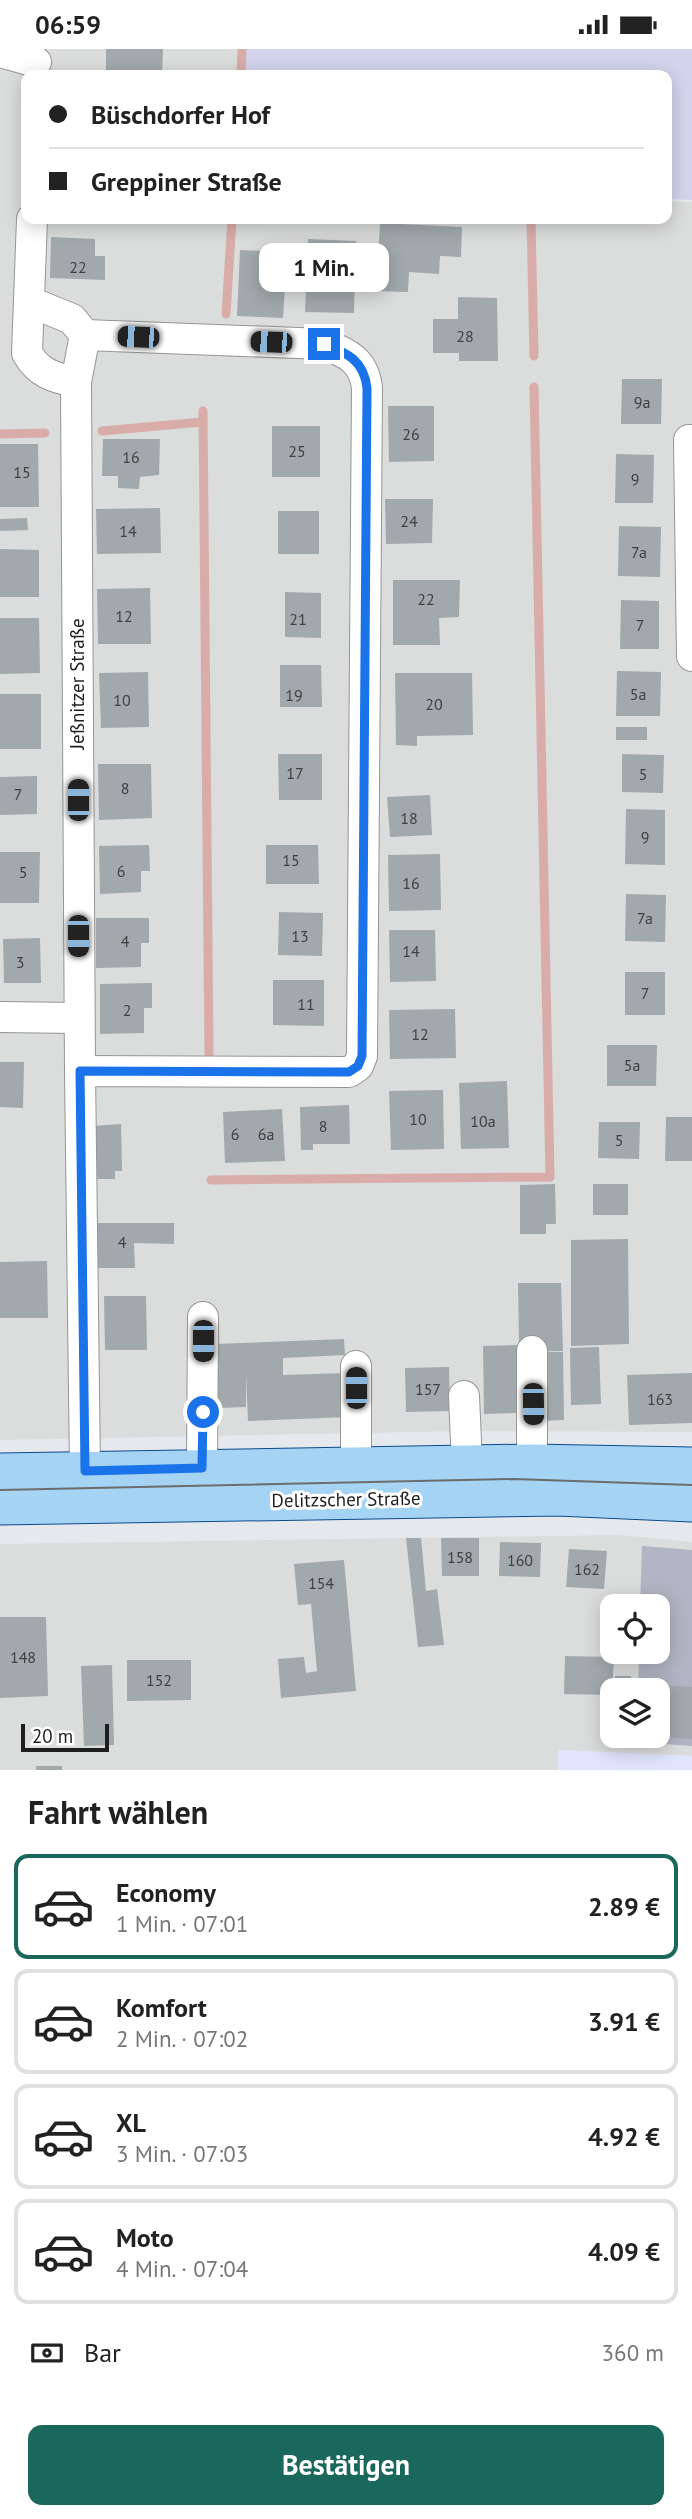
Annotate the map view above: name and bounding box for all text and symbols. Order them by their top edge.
text: 06:59 [35,8,101,41]
text: Büschdorfer Hof [91,98,270,131]
text: Greppiner Straße [91,165,282,198]
callout: 1 Min. [259,243,389,292]
text: 1 Min. [293,253,355,282]
house number: 22 [69,257,87,277]
car [117,326,160,348]
house number: 28 [456,326,474,346]
route end [308,328,340,360]
car [250,331,293,353]
house number: 9a [634,392,650,412]
house number: 26 [402,424,420,444]
house number: 25 [288,441,306,461]
house number: 16 [122,447,140,467]
house number: 15 [13,462,31,482]
house number: 9 [631,469,639,489]
house number: 24 [400,511,418,531]
house number: 14 [119,521,137,541]
house number: 7a [631,542,647,562]
house number: 22 [417,589,435,609]
house number: 12 [115,606,133,626]
house number: 21 [289,609,307,629]
house number: 7 [636,615,644,635]
street label: Jeßnitzer Straße [65,618,89,751]
house number: 5a [630,684,646,704]
house number: 19 [285,685,303,705]
house number: 10 [113,690,131,710]
house number: 20 [425,694,443,714]
house number: 17 [286,763,304,783]
house number: 5 [639,764,647,784]
house number: 8 [121,778,129,798]
car [68,779,89,821]
house number: 7 [14,784,22,804]
house number: 18 [400,808,418,828]
house number: 9 [641,827,649,847]
house number: 15 [282,850,300,870]
house number: 6 [117,861,125,881]
house number: 5 [19,862,27,882]
house number: 16 [402,873,420,893]
house number: 7a [637,908,653,928]
car [68,915,89,957]
house number: 13 [291,926,309,946]
house number: 4 [121,931,130,951]
house number: 14 [402,941,420,961]
house number: 3 [16,952,24,972]
house number: 7 [641,983,649,1003]
house number: 11 [297,994,315,1014]
house number: 2 [123,1000,131,1020]
house number: 12 [411,1024,429,1044]
house number: 5a [624,1055,640,1075]
house number: 10 [409,1109,427,1129]
house number: 10a [470,1111,496,1131]
house number: 8 [319,1116,327,1136]
house number: 6 [231,1124,239,1144]
house number: 6a [258,1124,274,1144]
house number: 5 [615,1130,623,1150]
house number: 4 [118,1232,127,1252]
car [193,1320,214,1362]
car [346,1367,367,1409]
house number: 157 [415,1379,441,1399]
car [523,1383,544,1425]
house number: 163 [647,1389,673,1409]
route start [187,1396,219,1428]
street label: Delitzscher Straße [271,1486,421,1512]
house number: 158 [447,1547,473,1567]
house number: 160 [507,1550,533,1570]
house number: 162 [574,1559,600,1579]
house number: 154 [308,1573,334,1593]
map controls [600,1594,670,1748]
button: locate [600,1594,670,1664]
house number: 148 [10,1647,36,1667]
house number: 152 [146,1670,172,1690]
button: layers [600,1678,670,1748]
scale bar [21,1721,108,1753]
text: 20 m [32,1724,73,1748]
text: Fahrt wählen [28,1791,208,1833]
icon: car [32,1875,95,1938]
text: Economy [116,1876,216,1909]
text: 2.89 € [588,1890,660,1923]
text: 1 Min. · 07:01 [116,1909,248,1938]
icon: car [32,1990,95,2053]
text: Komfort [116,1991,207,2024]
text: 3.91 € [588,2005,660,2038]
text: 2 Min. · 07:02 [116,2024,248,2053]
icon: car [32,2105,95,2168]
text: XL [116,2106,146,2139]
text: 4.92 € [588,2120,660,2153]
text: 3 Min. · 07:03 [116,2139,248,2168]
icon: car [32,2220,95,2283]
text: Moto [116,2221,174,2254]
text: 4.09 € [588,2235,660,2268]
text: 4 Min. · 07:04 [116,2254,248,2283]
icon: cash [28,2334,66,2372]
text: Bar [84,2336,121,2369]
text: 360 m [602,2338,664,2367]
button: Bestätigen [28,2425,664,2505]

